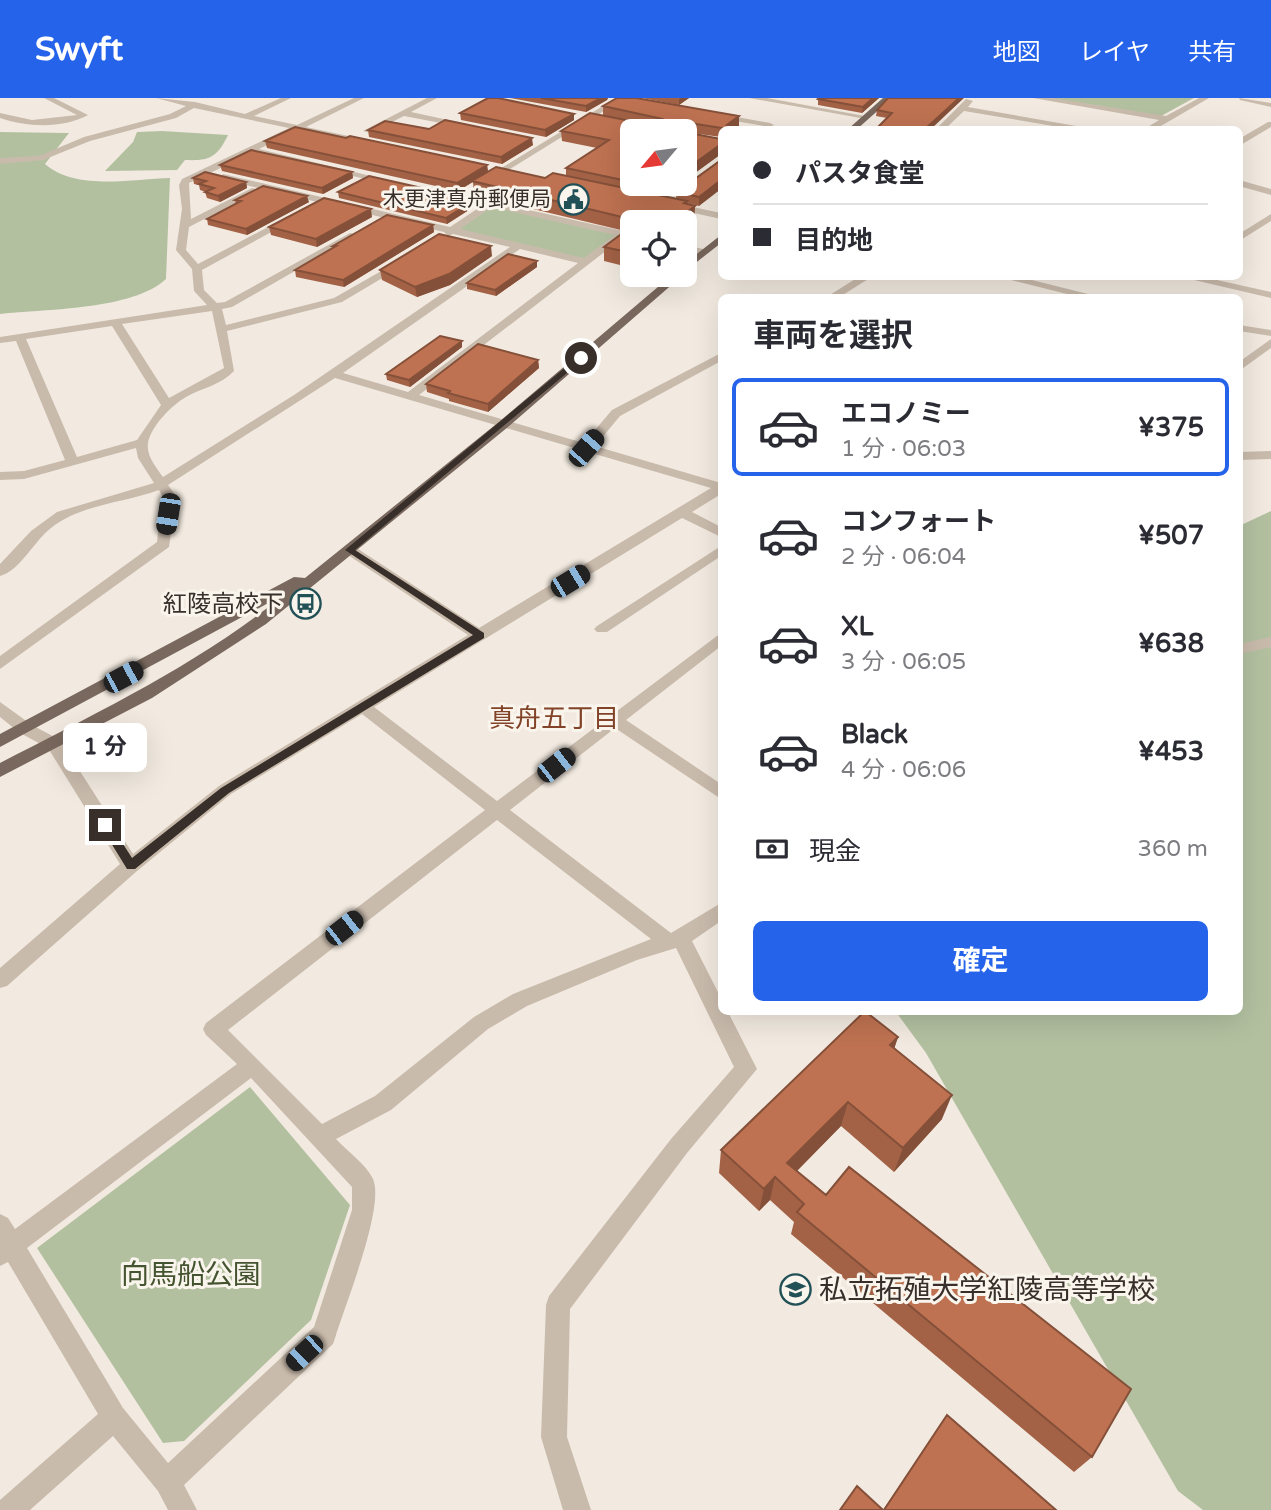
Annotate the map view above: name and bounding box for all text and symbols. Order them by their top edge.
text: Swyft [35,30,123,69]
text: 地図 [993,38,1041,67]
text: レイヤ [1079,38,1150,67]
text: 共有 [1188,38,1236,67]
north arrow [620,119,696,196]
map controls [620,119,697,287]
text: パスタ食堂 [795,158,925,189]
public building icon: 木更津真舟郵便局 [557,182,591,216]
place label: 木更津真舟郵便局 [383,187,551,212]
button: locate [620,210,697,287]
text: 目的地 [795,225,873,256]
text: 車両を選択 [753,317,913,355]
route start [565,342,597,374]
icon: car [757,396,820,459]
text: エコノミー [841,398,971,429]
text: ¥375 [1138,412,1204,443]
car [565,425,608,471]
text: 1 分 · 06:03 [841,435,966,463]
car [155,492,182,536]
icon: car [757,504,820,567]
text: コンフォート [841,506,996,537]
text: ¥507 [1138,520,1204,551]
text: 2 分 · 06:04 [841,543,966,571]
car [547,561,594,601]
bus stop icon: 紅陵高校下 [289,587,323,621]
place label: 紅陵高校下 [163,590,283,619]
text: XL [841,611,873,642]
icon: car [757,612,820,675]
text: ¥638 [1138,628,1204,659]
text: 3 分 · 06:05 [841,648,966,676]
car [100,658,147,696]
district label: 真舟五丁目 [489,703,619,734]
text: Black [841,719,908,750]
icon: car [757,720,820,783]
callout: 1 分 [63,724,147,772]
text: 1 分 [83,733,127,761]
text: ¥453 [1138,736,1204,767]
car [533,744,580,786]
text: 4 分 · 06:06 [841,756,966,784]
route end [89,809,121,841]
icon: cash [753,830,791,868]
text: 360 m [1138,835,1208,863]
text: 現金 [809,836,861,867]
car [321,907,368,949]
button: 確定 [753,921,1208,1001]
park label: 向馬船公園 [121,1258,261,1292]
school or university icon: 私立拓殖大学紅陵高等学校 [779,1273,813,1307]
place label: 私立拓殖大学紅陵高等学校 [819,1273,1155,1307]
car [282,1331,327,1375]

